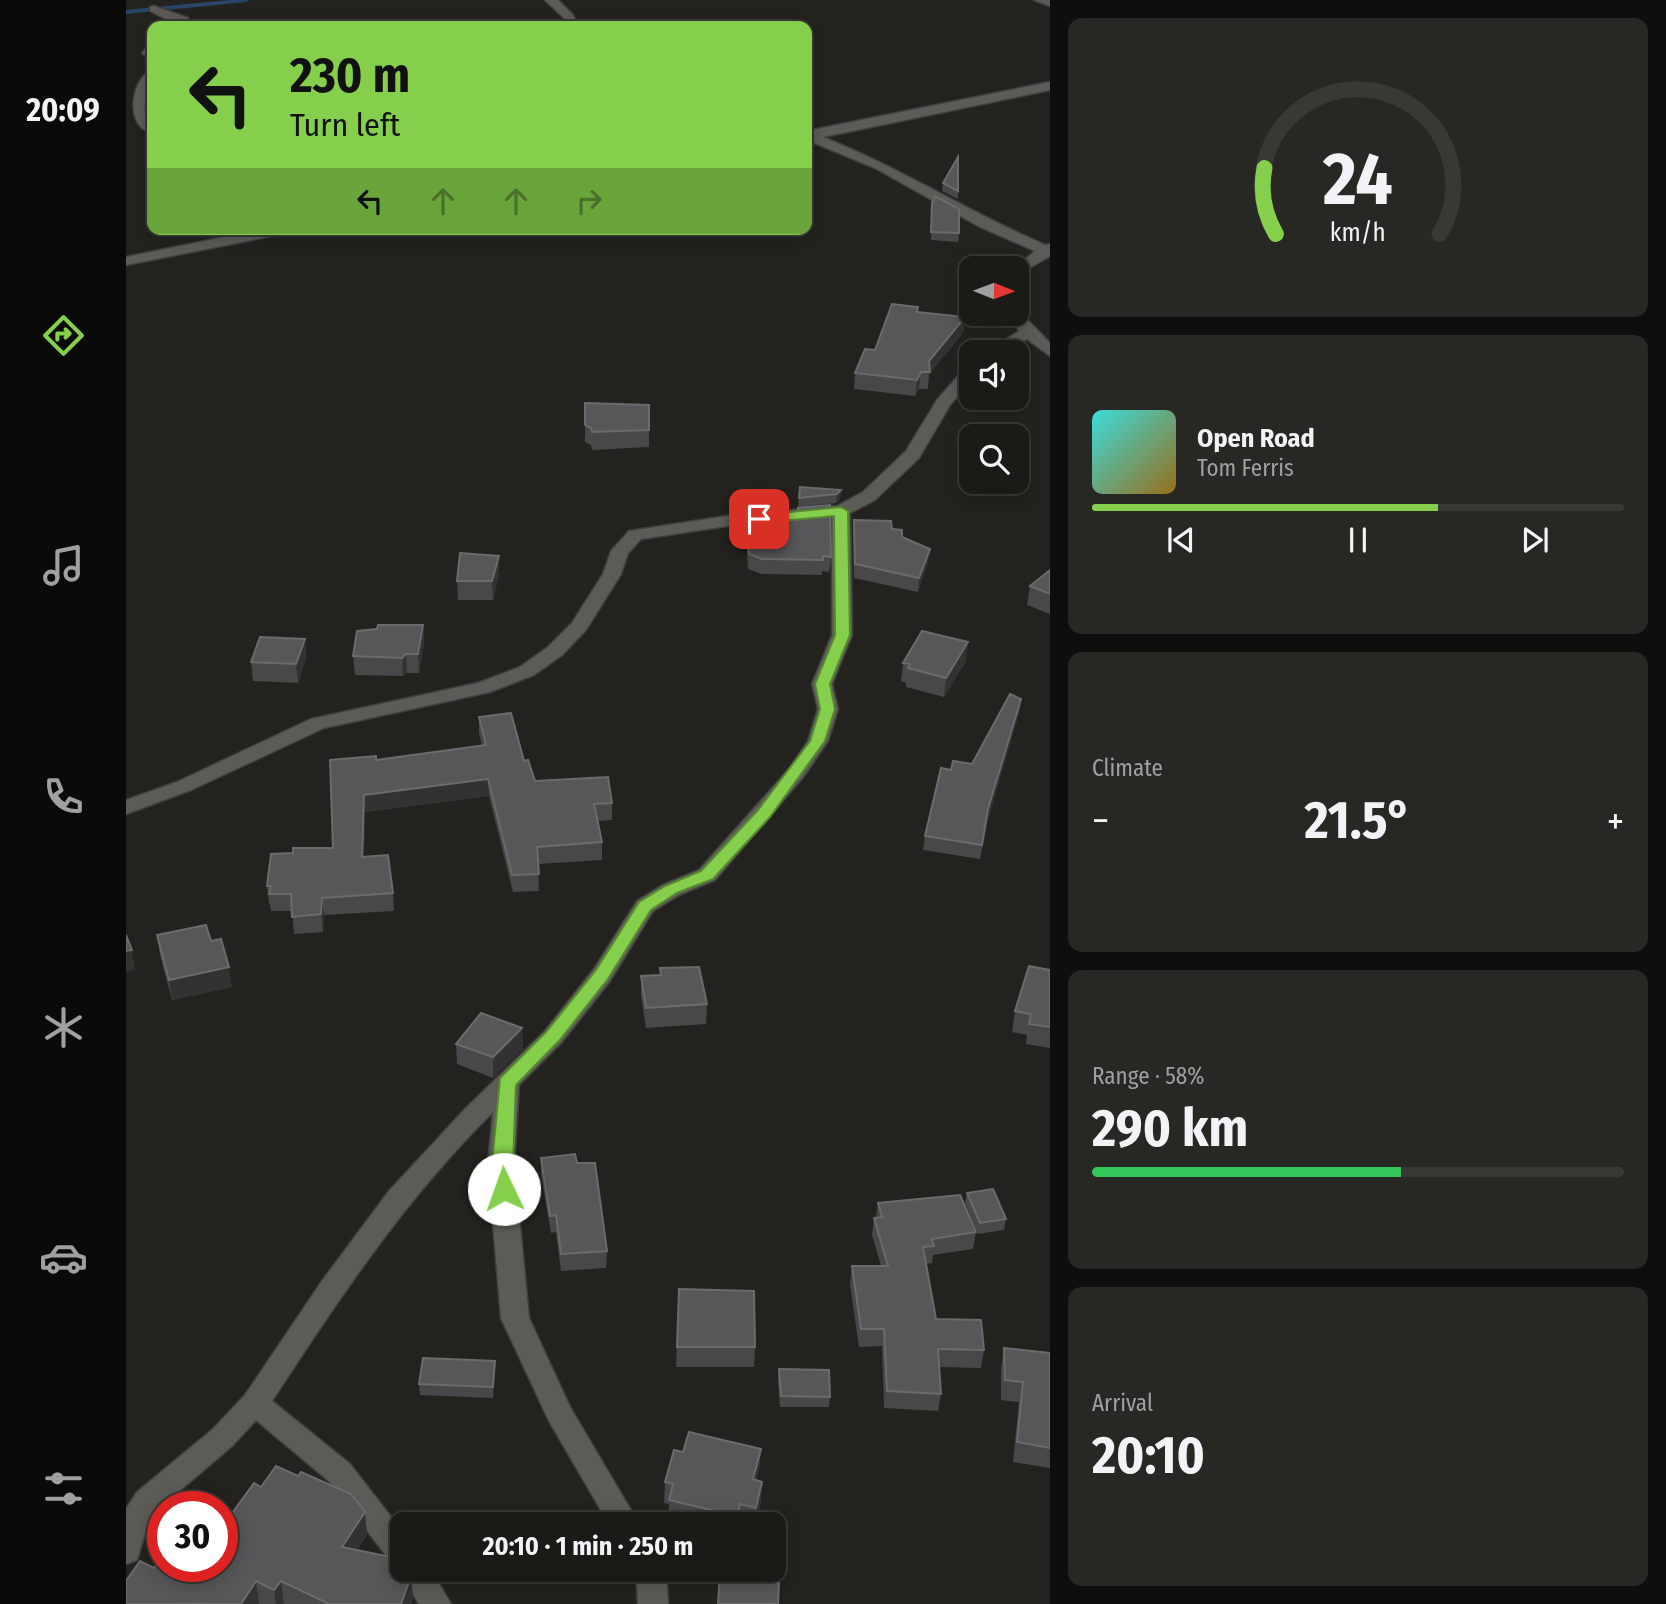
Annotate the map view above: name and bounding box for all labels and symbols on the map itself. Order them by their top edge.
north arrow [959,256,1029,326]
pin [729,489,789,549]
position arrow [467,1152,541,1226]
speed limit sign: 30 [147,1491,238,1582]

